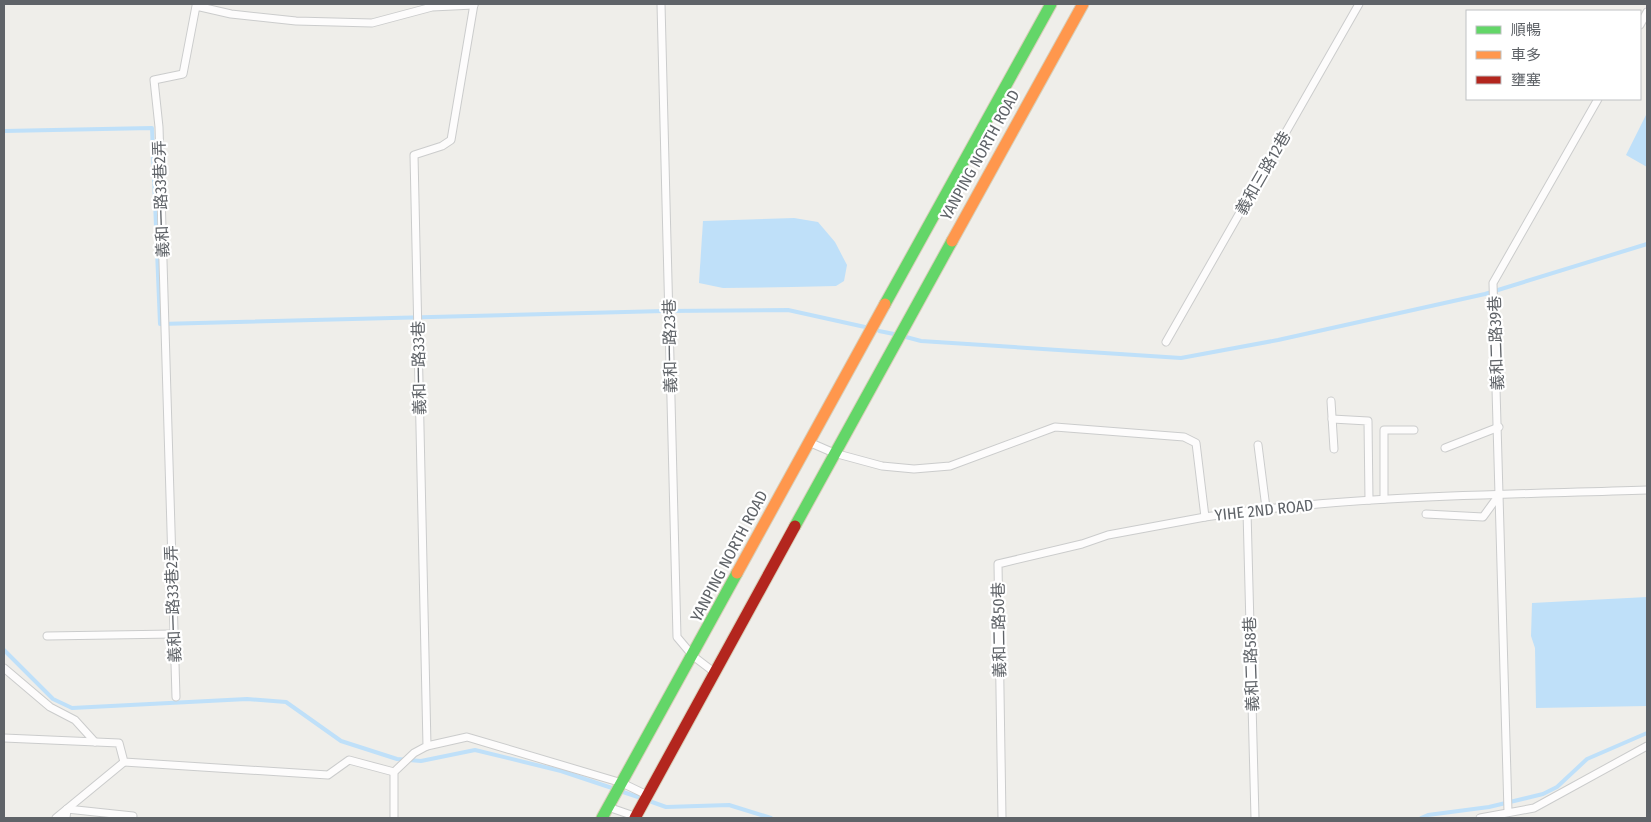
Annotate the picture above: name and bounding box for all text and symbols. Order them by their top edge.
legend [1466,10,1641,100]
text: 順暢 [1511,21,1541,39]
text: 車多 [1511,46,1541,64]
text: 壅塞 [1511,71,1541,89]
street label: YANPING NORTH ROAD [936,87,1024,223]
street label: 義和三路12巷 [1231,128,1295,218]
street label: 義和一路33巷2弄 [149,140,173,258]
street label: 義和二路39巷 [1485,295,1507,391]
street label: 義和一路23巷 [660,299,680,393]
street label: 義和一路33巷 [409,321,429,415]
street label: YANPING NORTH ROAD [686,487,772,625]
street label: YIHE 2ND ROAD [1214,495,1314,525]
street label: 義和一路33巷2弄 [161,545,185,663]
street label: 義和二路50巷 [989,582,1009,678]
street label: 義和二路58巷 [1240,616,1262,712]

